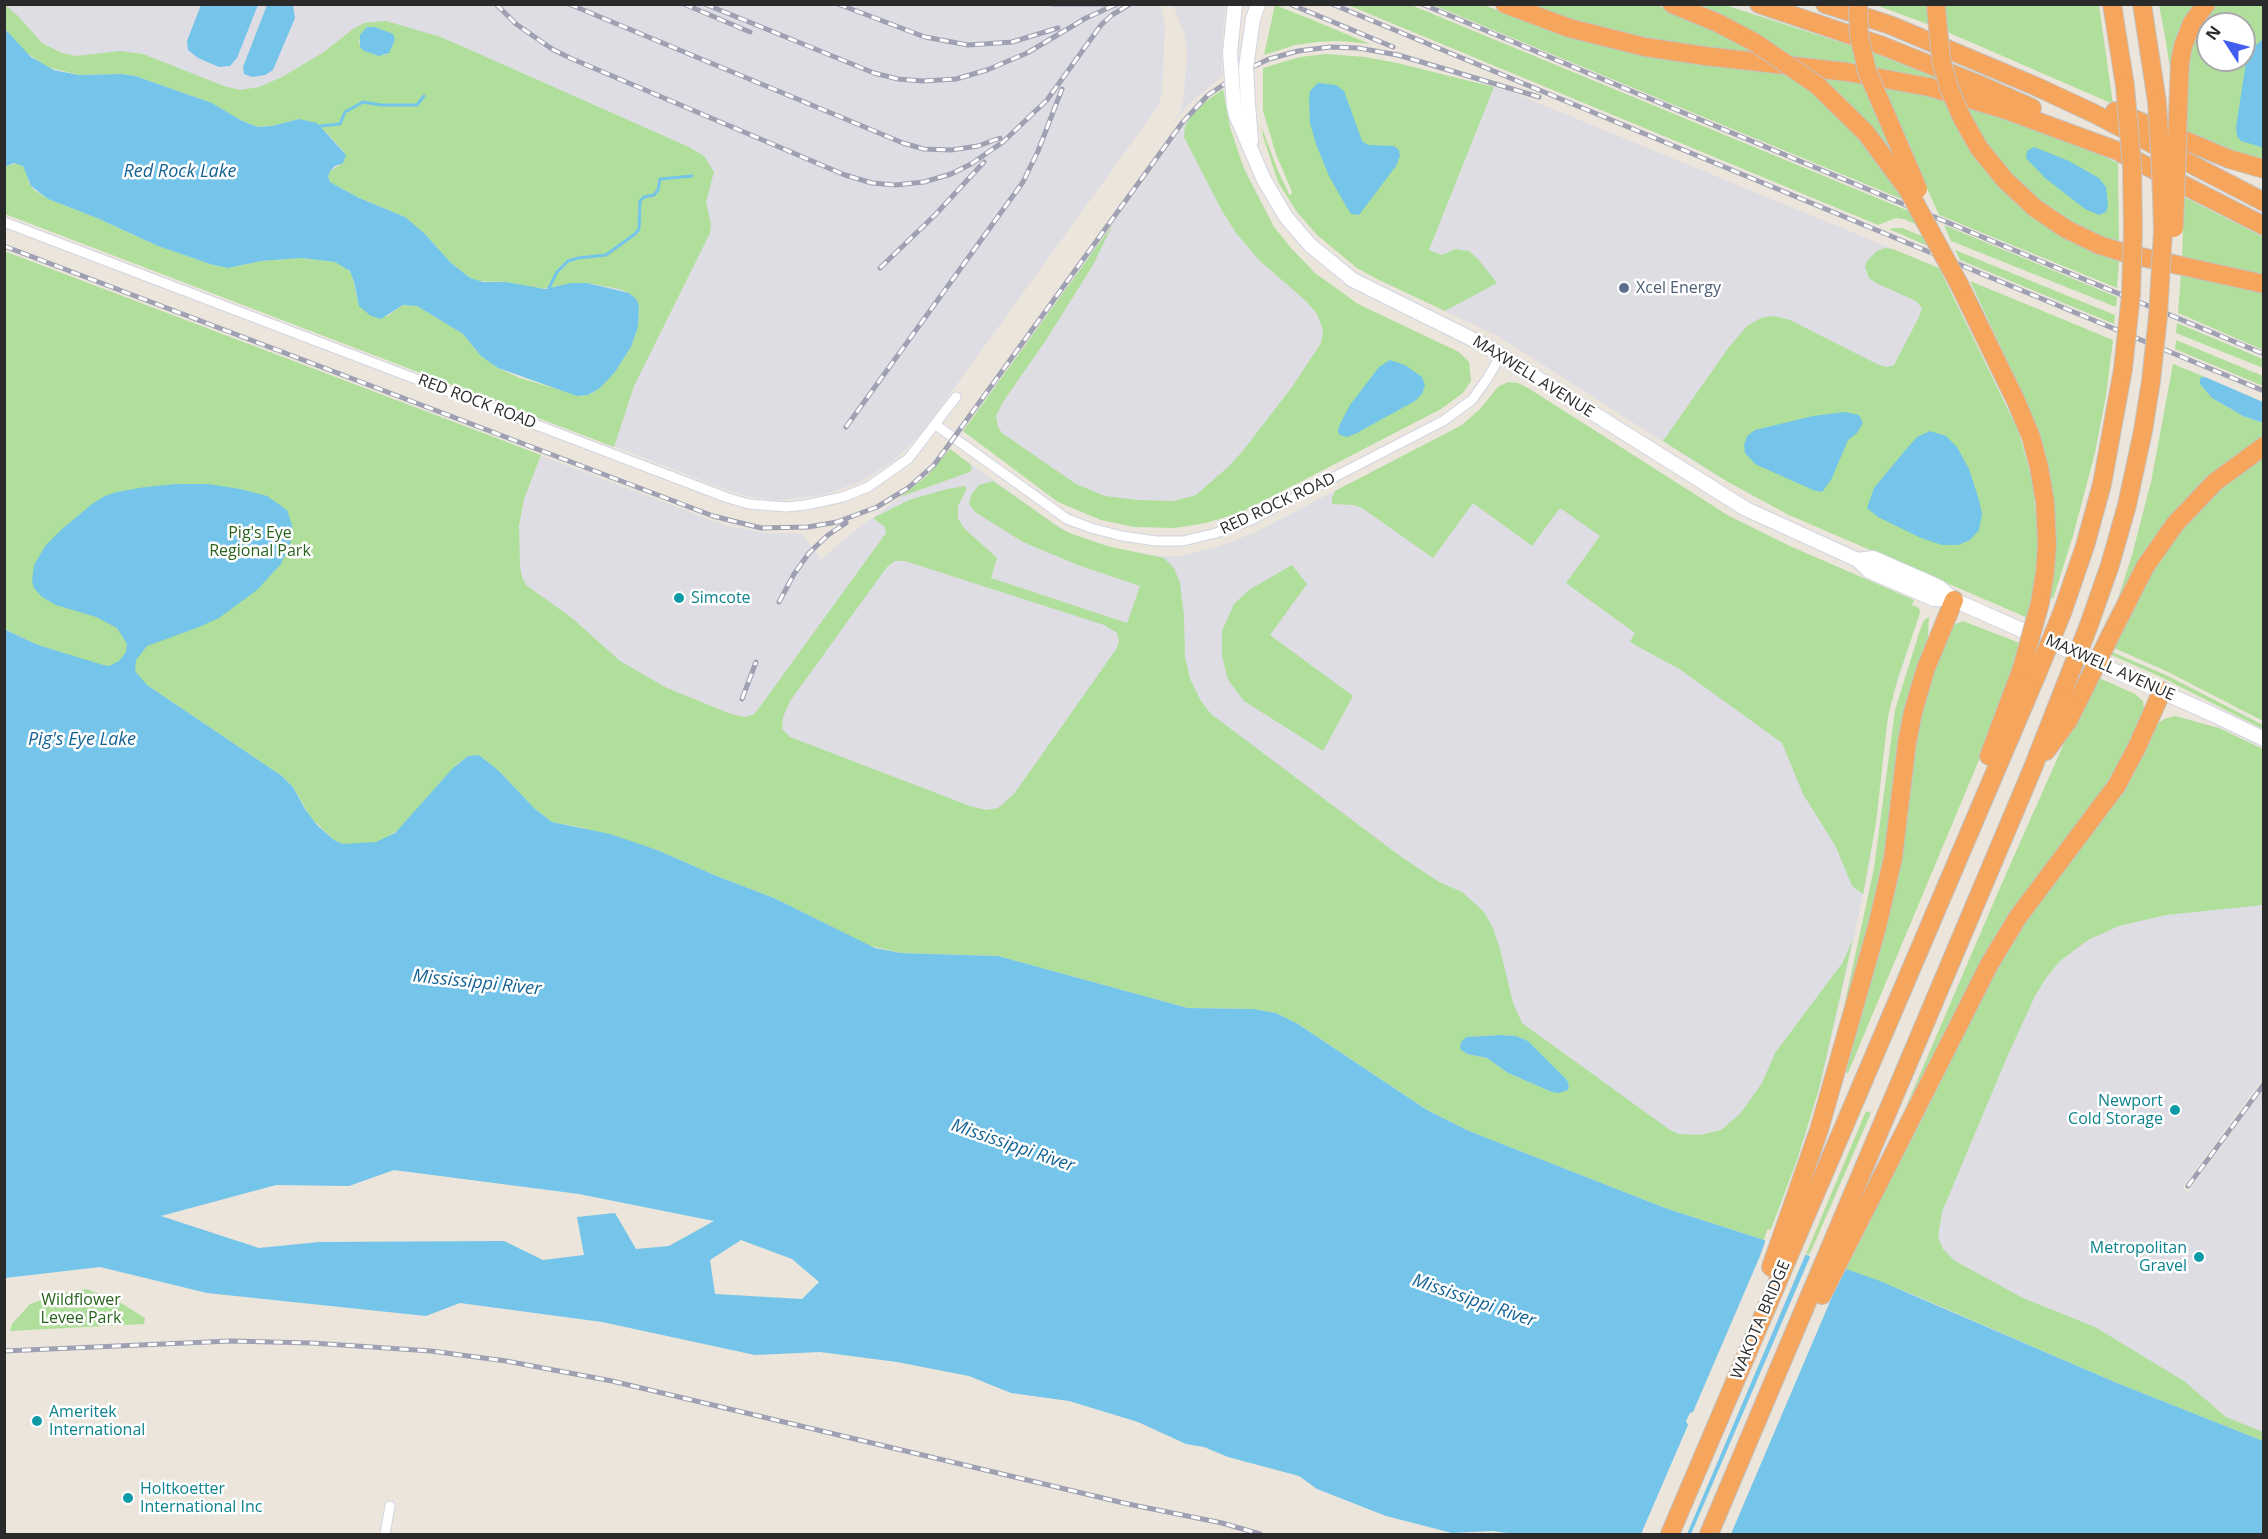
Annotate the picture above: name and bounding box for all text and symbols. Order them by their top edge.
north arrow [2196,12,2256,72]
text: N [2200,21,2226,44]
water label: Red Rock Lake [124,161,236,183]
place label: Xcel Energy [1636,278,1721,298]
marker: Xcel Energy [1617,281,1631,295]
street label: MAXWELL AVENUE [1469,332,1597,422]
street label: RED ROCK ROAD [415,371,539,433]
street label: RED ROCK ROAD [1217,469,1339,539]
park label: Pig's Eye Regional Park [209,523,311,561]
place label: Simcote [691,588,751,608]
marker: Simcote [672,591,686,605]
street label: MAXWELL AVENUE [2042,631,2178,705]
water label: Pig's Eye Lake [28,729,136,751]
water label: Mississippi River [412,966,542,1000]
place label: Newport Cold Storage [2068,1091,2163,1129]
marker: Newport Cold Storage [2168,1103,2182,1117]
water label: Mississippi River [949,1115,1077,1177]
place label: Metropolitan Gravel [2090,1238,2187,1276]
marker: Metropolitan Gravel [2192,1250,2206,1264]
street label: WAKOTA BRIDGE [1727,1258,1795,1382]
water label: Mississippi River [1410,1270,1538,1332]
park label: Wildflower Levee Park [41,1290,121,1328]
place label: Ameritek International [49,1402,145,1440]
marker: Ameritek International [30,1414,44,1428]
place label: Holtkoetter International Inc [140,1479,262,1517]
marker: Holtkoetter International Inc [121,1491,135,1505]

